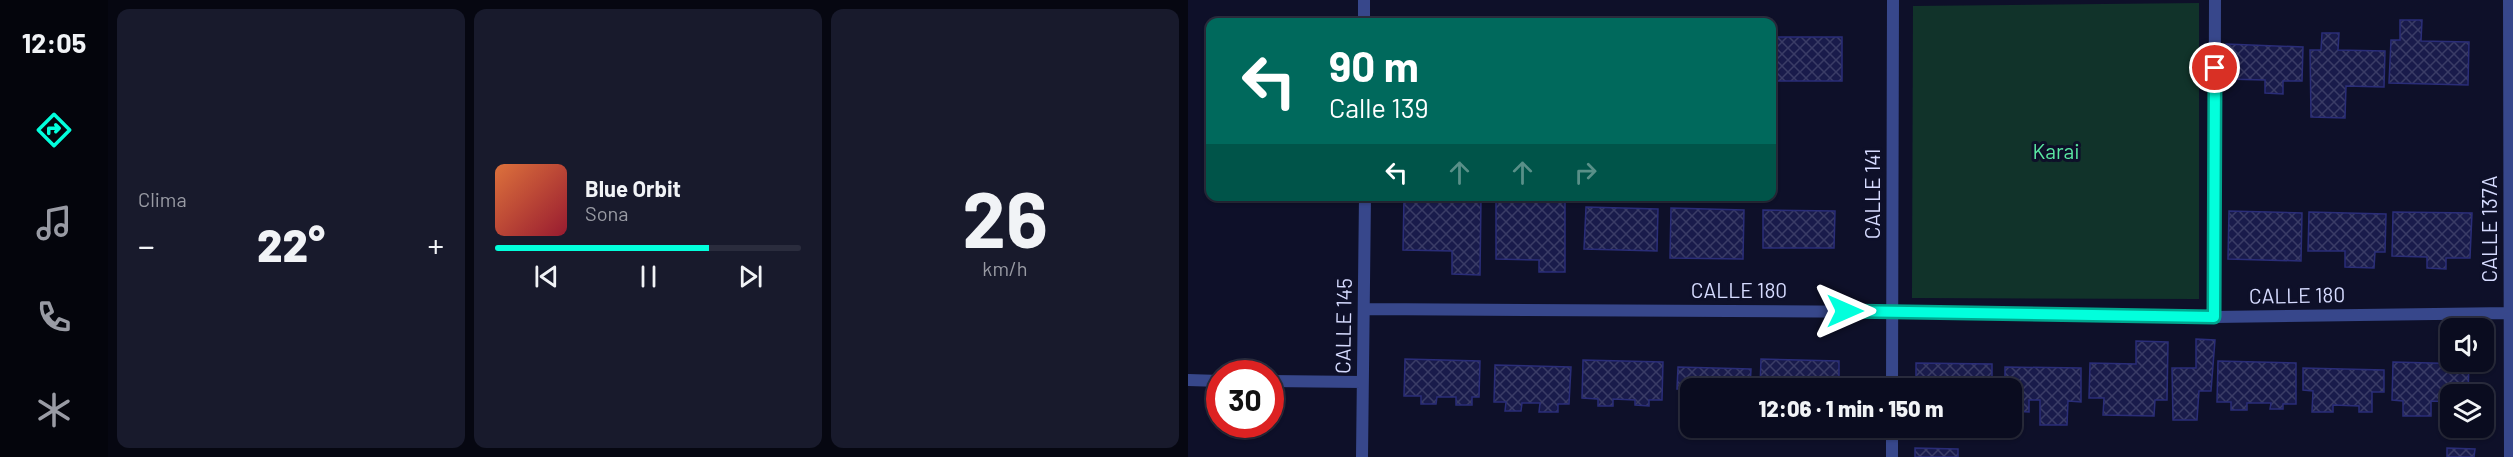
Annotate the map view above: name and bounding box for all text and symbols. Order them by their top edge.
text: 12:05 [22,26,86,58]
text: 90 m [1329,40,1419,90]
icon: left [1230,42,1308,120]
pin [2189,42,2240,93]
icon: arrive [2198,51,2231,84]
text: Calle 139 [1329,91,1429,123]
icon: directions [33,109,75,151]
park label: Karai [2032,138,2080,163]
street label: CALLE 141 [1859,149,1884,239]
icon: left [1380,156,1413,189]
icon: ahead [1443,156,1476,189]
icon: ahead [1506,156,1539,189]
icon: right [1569,156,1602,189]
text: 26 [962,170,1048,264]
text: Blue Orbit [585,175,681,201]
street label: CALLE 137A [2476,175,2501,283]
text: Clima [138,187,187,211]
text: Sona [585,201,629,225]
icon: music [33,202,75,244]
text: 22° [257,217,325,271]
text: − [138,225,155,265]
text: + [427,225,444,265]
text: km/h [982,256,1028,280]
icon: previous [530,260,563,293]
icon: pause [632,260,665,293]
icon: next [734,260,767,293]
street label: CALLE 180 [1691,277,1787,302]
street label: CALLE 145 [1329,278,1356,374]
position arrow [1813,279,1877,343]
street label: CALLE 180 [2249,281,2345,308]
icon: phone [33,296,75,338]
map controls [2440,318,2494,438]
button: sound [2440,318,2494,372]
speed limit sign: 30 [1206,360,1284,438]
button: layers [2440,384,2494,438]
icon: climate [33,389,75,431]
text: 12:06 · 1 min · 150 m [1758,395,1944,421]

